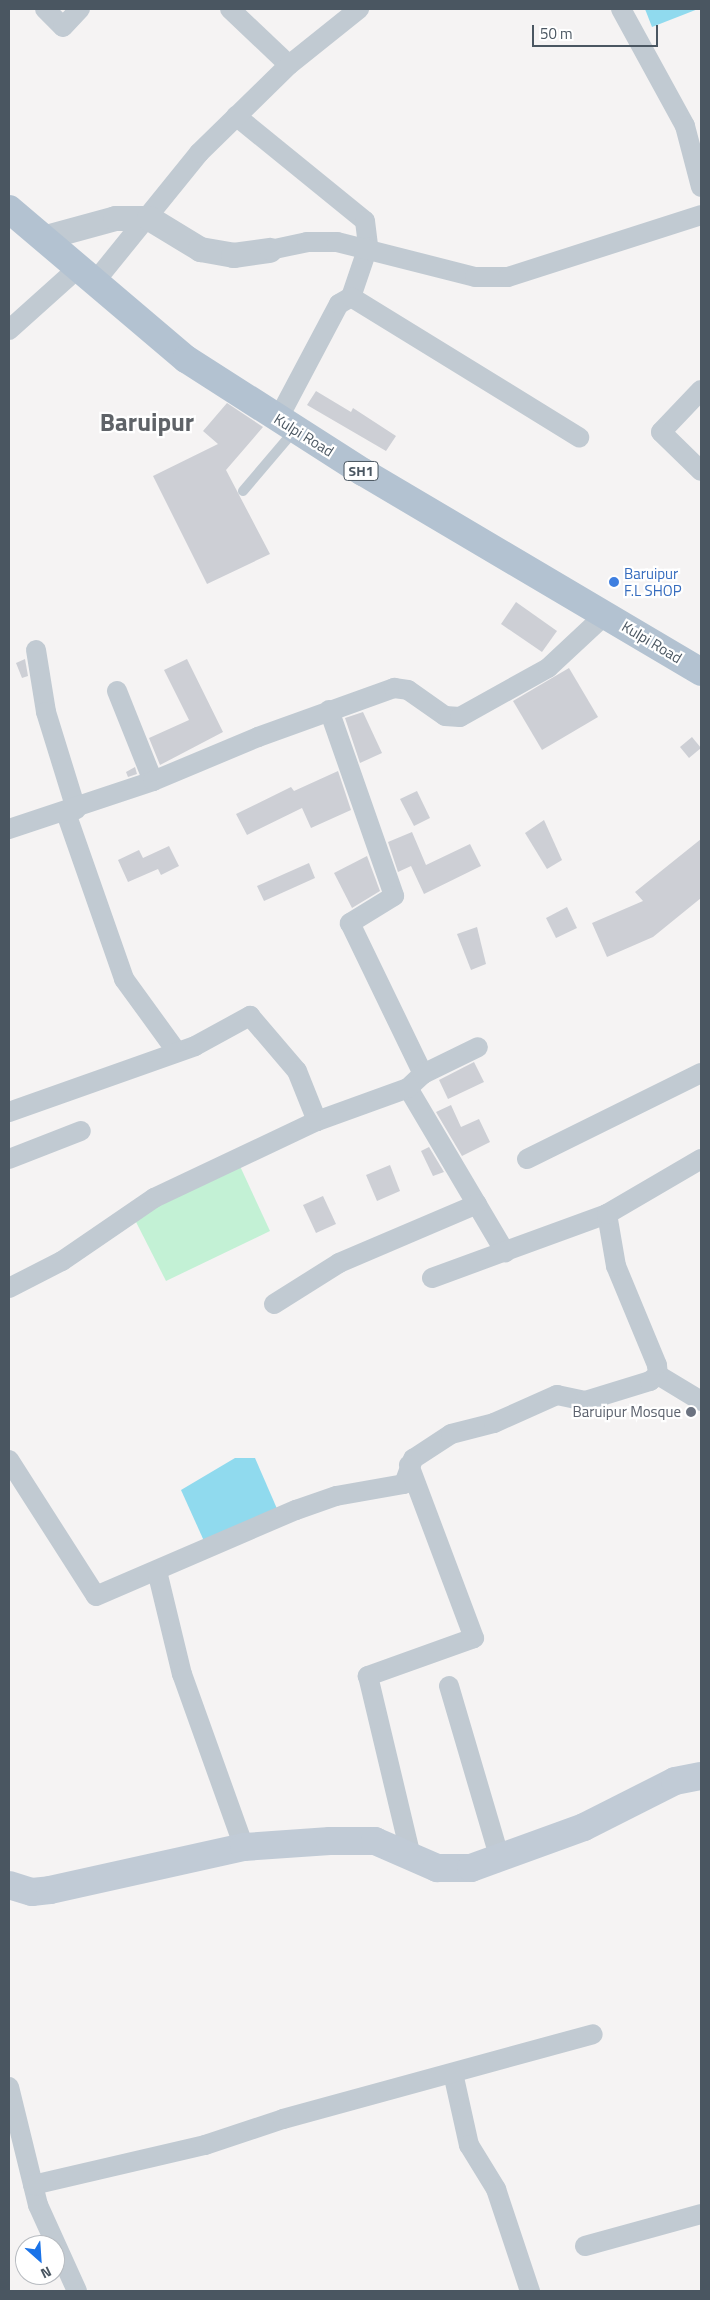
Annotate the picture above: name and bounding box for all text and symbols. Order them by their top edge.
scale bar [535,15,661,47]
text: 50 m [540,22,573,45]
district label: Baruipur [100,407,194,437]
street label: Kulpi Road [271,410,337,460]
road number: SH1 [344,460,378,482]
place label: Baruipur F.L SHOP [624,564,682,599]
marker: Baruipur F.L SHOP [608,576,620,588]
street label: Kulpi Road [619,617,685,667]
place label: Baruipur Mosque [573,1403,681,1421]
marker: Baruipur Mosque [685,1406,697,1418]
north arrow [15,2235,65,2285]
text: N [37,2261,55,2285]

